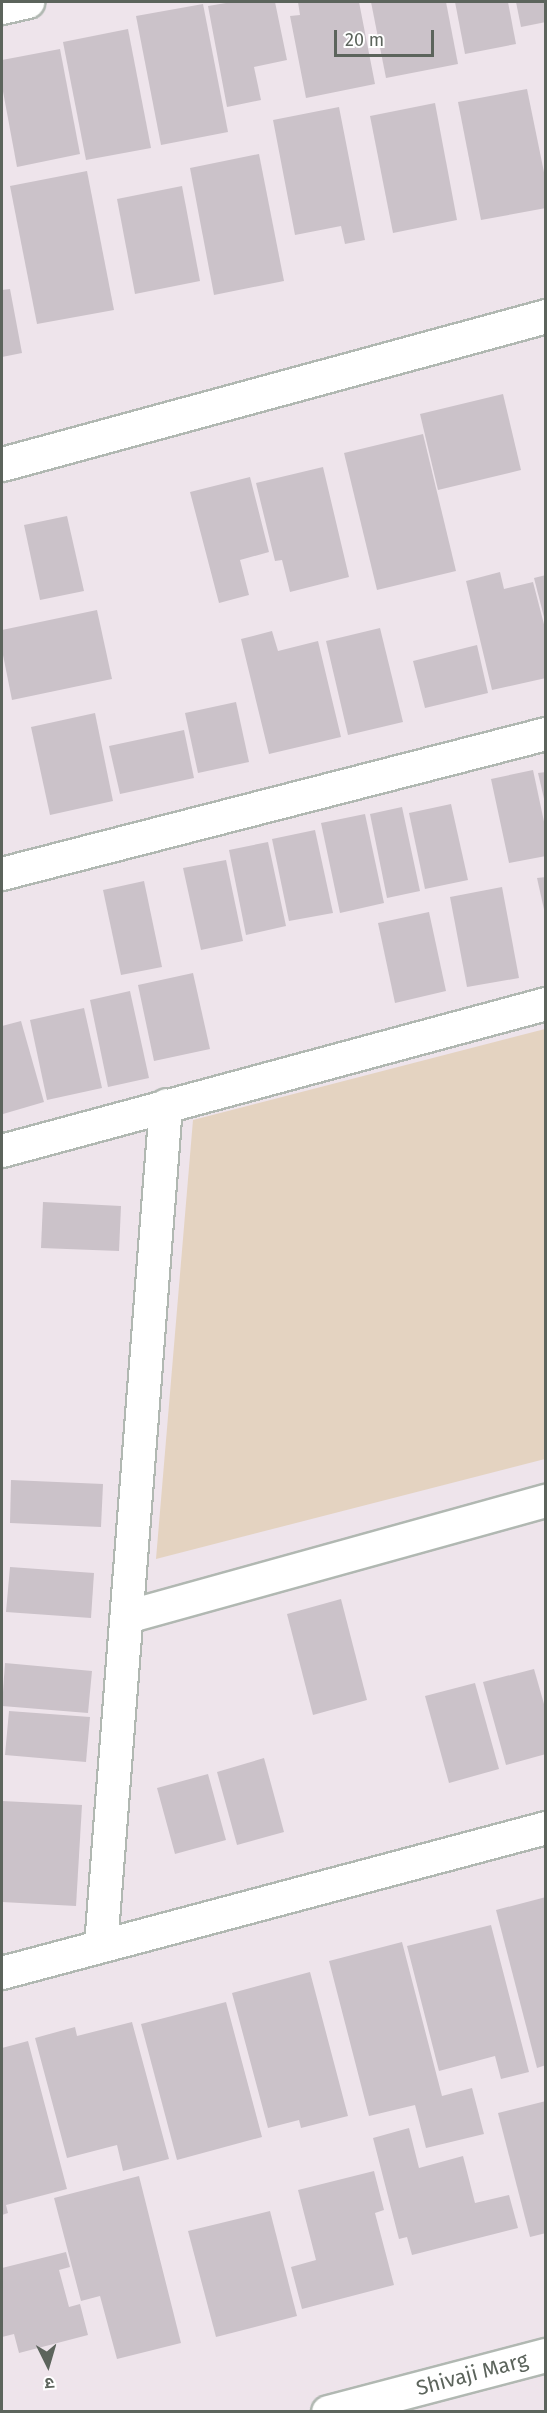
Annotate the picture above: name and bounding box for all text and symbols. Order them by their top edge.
scale bar [337,18,438,56]
text: 20 m [345,29,384,51]
north arrow [18,2335,78,2395]
street label: Shivaji Marg [413,2347,531,2401]
text: उ [44,2374,55,2393]

